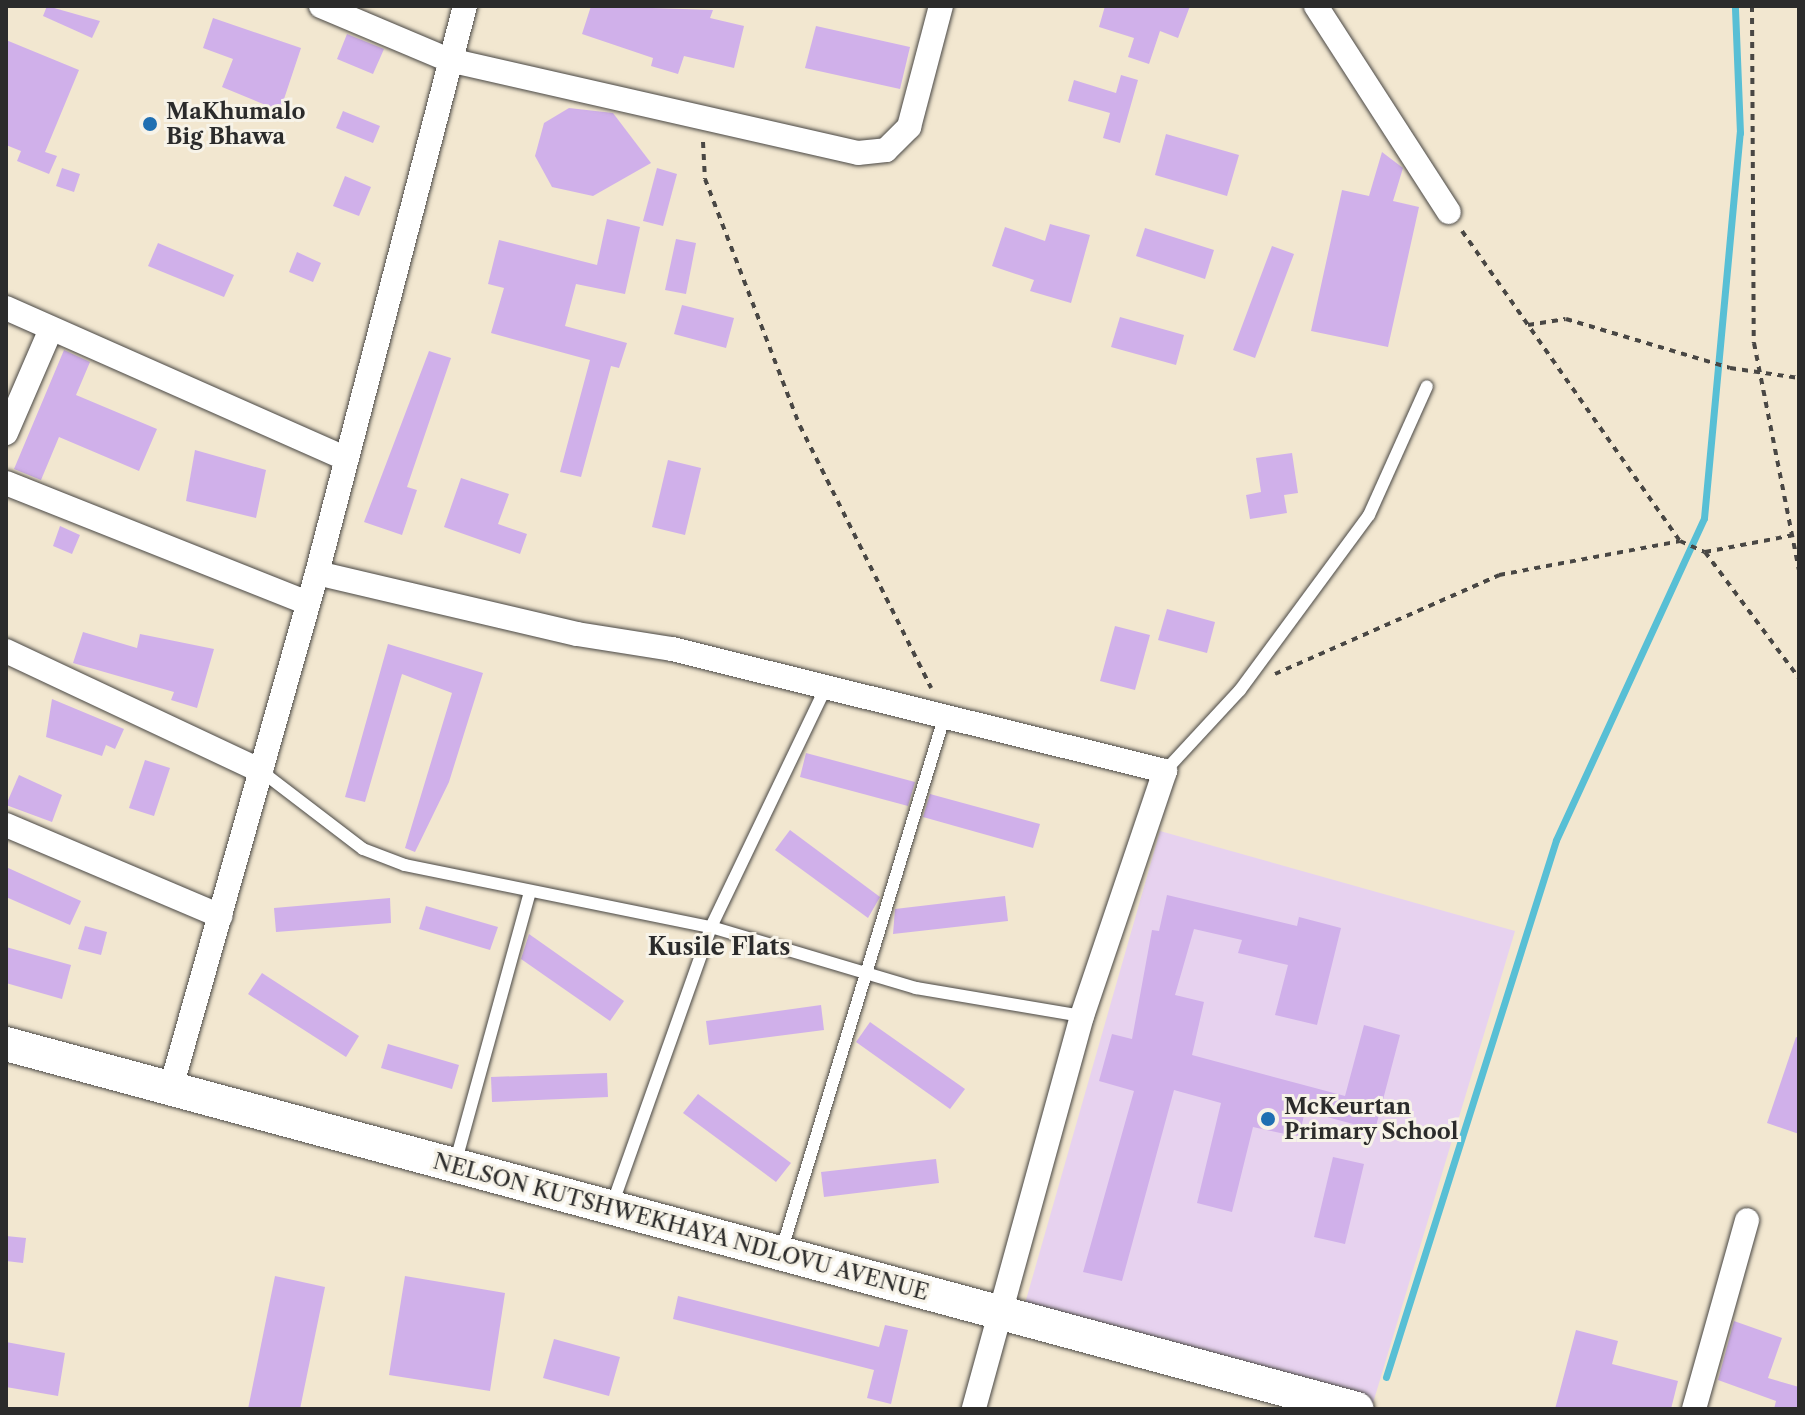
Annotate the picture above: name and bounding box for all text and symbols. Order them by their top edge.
place label: MaKhumalo Big Bhawa [166,98,305,150]
marker: MaKhumalo Big Bhawa [141,115,159,133]
district label: Kusile Flats [648,933,790,961]
place label: McKeurtan Primary School [1284,1093,1459,1144]
marker: McKeurtan Primary School [1259,1110,1277,1128]
street label: NELSON KUTSHWEKHAYA NDLOVU AVENUE [429,1148,933,1306]

